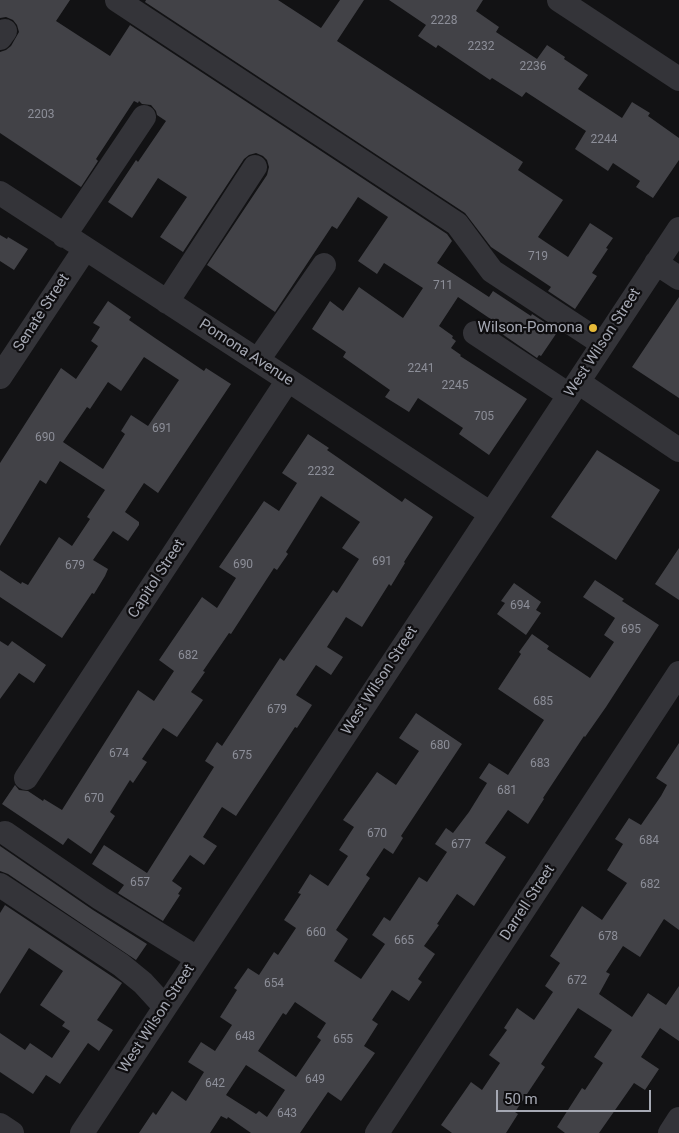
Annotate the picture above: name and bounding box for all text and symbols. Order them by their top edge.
house number: 2228 [431,14,457,28]
house number: 2232 [468,40,494,54]
house number: 2236 [520,60,546,74]
house number: 2203 [28,108,54,122]
house number: 2244 [591,133,617,147]
house number: 719 [528,250,548,264]
street label: Senate Street [10,271,74,355]
house number: 711 [433,279,453,293]
street label: West Wilson Street [561,285,645,401]
street label: Pomona Avenue [195,316,297,390]
place label: Wilson-Pomona [478,319,583,337]
marker: Wilson-Pomona [587,322,599,334]
house number: 2241 [408,362,434,376]
house number: 2245 [442,379,468,393]
house number: 705 [474,410,494,424]
house number: 691 [152,422,172,436]
house number: 690 [35,431,55,445]
house number: 2232 [308,465,334,479]
street label: Capitol Street [125,536,189,622]
house number: 691 [372,555,392,569]
house number: 690 [233,558,253,572]
house number: 679 [65,559,85,573]
house number: 694 [510,599,530,613]
street label: West Wilson Street [338,623,422,739]
house number: 695 [621,623,641,637]
house number: 682 [178,649,198,663]
house number: 685 [533,695,553,709]
house number: 679 [267,703,287,717]
house number: 680 [430,739,450,753]
house number: 674 [109,747,129,761]
house number: 675 [232,749,252,763]
house number: 683 [530,757,550,771]
house number: 681 [497,784,517,798]
house number: 670 [84,792,104,806]
house number: 670 [367,827,387,841]
house number: 684 [639,834,659,848]
house number: 677 [451,838,471,852]
street label: Darrell Street [497,862,559,944]
house number: 657 [130,876,150,890]
house number: 682 [640,878,660,892]
house number: 660 [306,926,326,940]
house number: 678 [598,930,618,944]
house number: 665 [394,934,414,948]
street label: West Wilson Street [115,961,199,1077]
house number: 672 [567,974,587,988]
house number: 654 [264,977,284,991]
house number: 648 [235,1030,255,1044]
house number: 655 [333,1033,353,1047]
house number: 649 [305,1073,325,1087]
house number: 642 [205,1077,225,1091]
scale bar [499,1080,654,1112]
text: 50 m [504,1090,538,1108]
house number: 643 [277,1107,297,1121]

